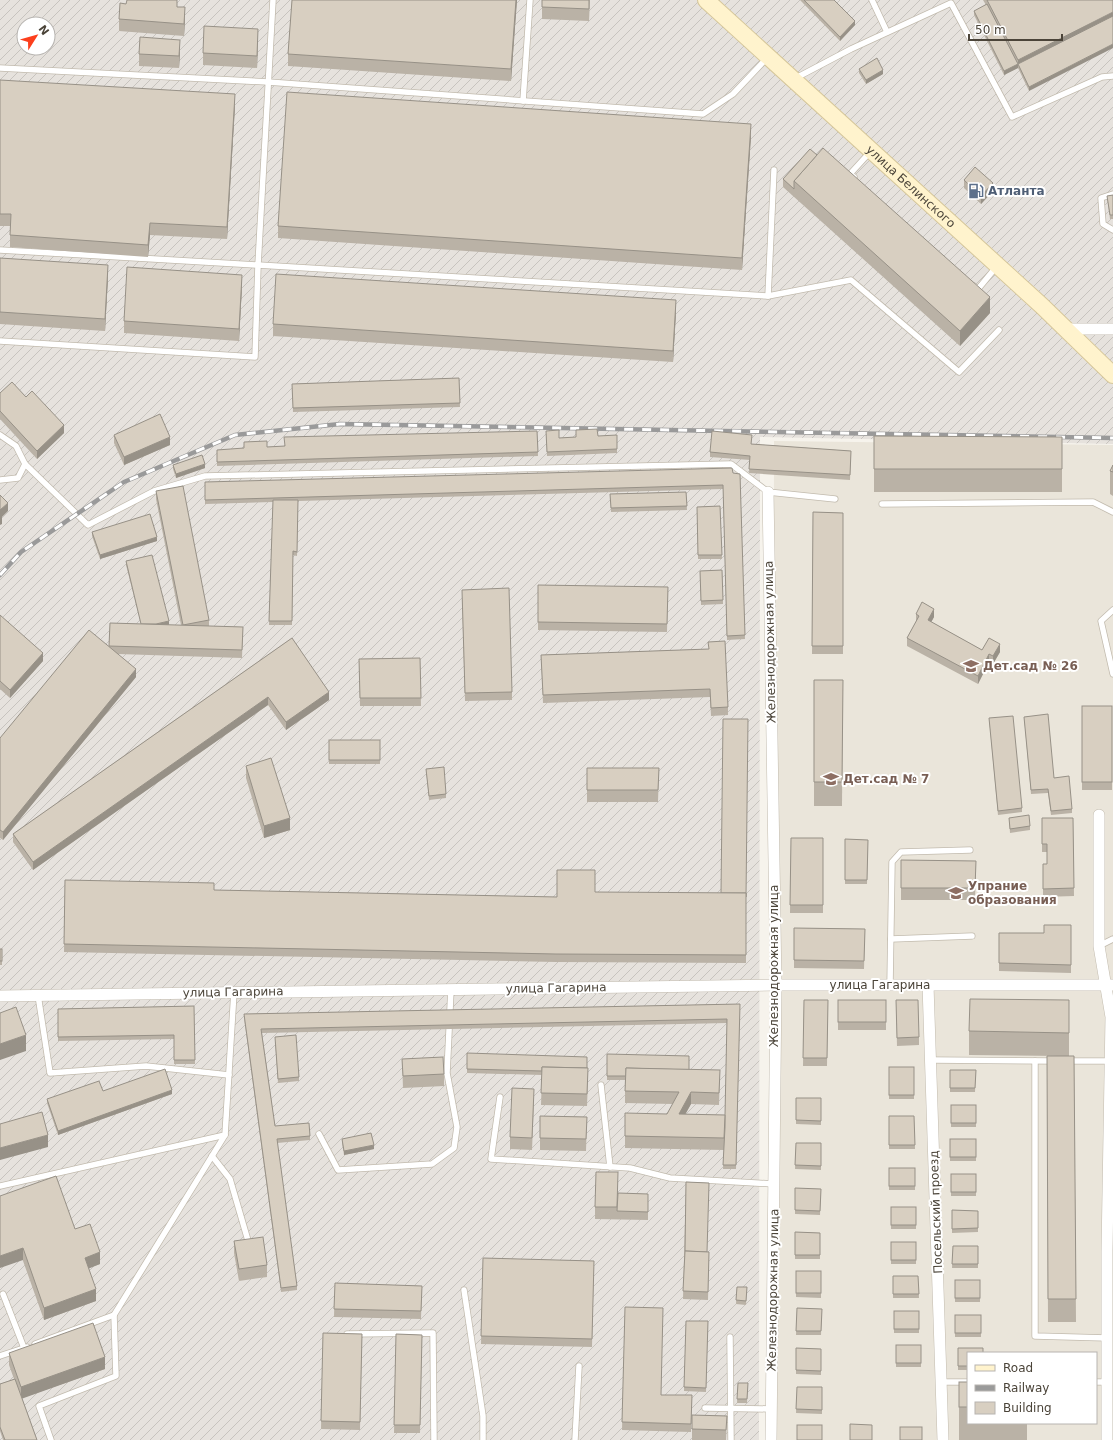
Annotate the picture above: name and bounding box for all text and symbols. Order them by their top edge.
north arrow [16,16,56,56]
scale bar [969,16,1062,42]
text: N [36,23,52,38]
text: 50 m [975,23,1006,37]
street label: улица Белинского [863,142,958,231]
fuel station icon: Атланта [967,182,985,200]
place label: Атланта [988,184,1044,198]
street label: Железнодорожная улица [762,561,778,723]
school or university icon: Дет.сад № 26 [962,657,980,675]
place label: Дет.сад № 26 [983,659,1078,673]
school or university icon: Дет.сад № 7 [822,770,840,788]
place label: Дет.сад № 7 [843,772,929,786]
place label: Упрание образования [968,879,1057,907]
school or university icon: Упрание образования [947,884,965,902]
street label: Железнодорожная улица [767,885,781,1047]
street label: улица Гагарина [830,978,930,992]
street label: улица Гагарина [505,980,607,996]
street label: улица Гагарина [182,984,284,1000]
street label: Посельский проезд [927,1150,945,1274]
street label: Железнодорожная улица [765,1209,781,1371]
legend [967,1352,1097,1424]
text: Road [1003,1361,1033,1375]
text: Railway [1003,1381,1049,1395]
text: Building [1003,1401,1052,1415]

